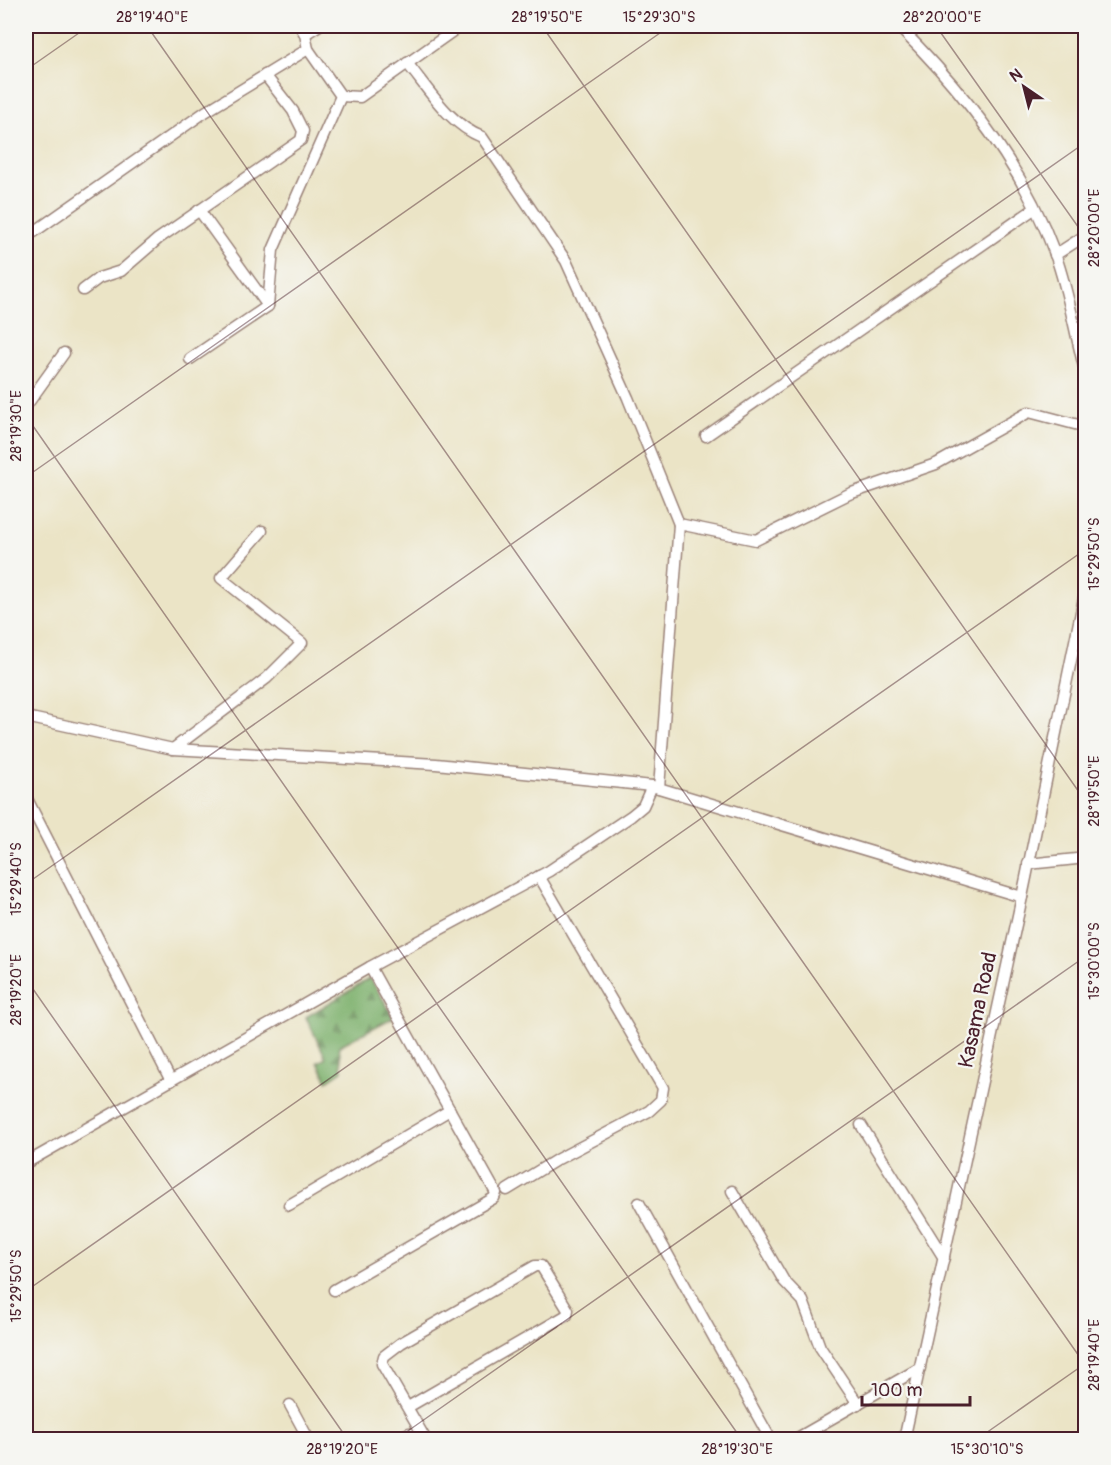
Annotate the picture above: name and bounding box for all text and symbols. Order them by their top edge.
text: 28°19'40"E [116,8,188,27]
text: 28°19'50"E [511,8,583,27]
text: 15°29'30"S [622,8,696,27]
text: 28°20'00"E [903,8,981,27]
north arrow [994,57,1054,117]
text: N [1006,64,1026,87]
text: 28°20'00"E [1085,189,1104,267]
text: 28°19'30"E [7,390,26,462]
text: 15°29'50"S [1085,518,1104,590]
text: 28°19'50"E [1085,755,1104,827]
text: 15°29'40"S [7,842,26,916]
text: 15°30'00"S [1085,922,1104,1000]
street label: Kasama Road [953,949,1003,1071]
text: 28°19'20"E [7,954,26,1026]
text: 15°29'50"S [7,1250,26,1322]
text: 28°19'40"E [1085,1319,1104,1391]
scale bar [862,1369,970,1407]
text: 100 m [871,1379,923,1402]
text: 28°19'20"E [306,1440,378,1459]
text: 28°19'30"E [701,1440,773,1459]
text: 15°30'10"S [950,1440,1024,1459]

